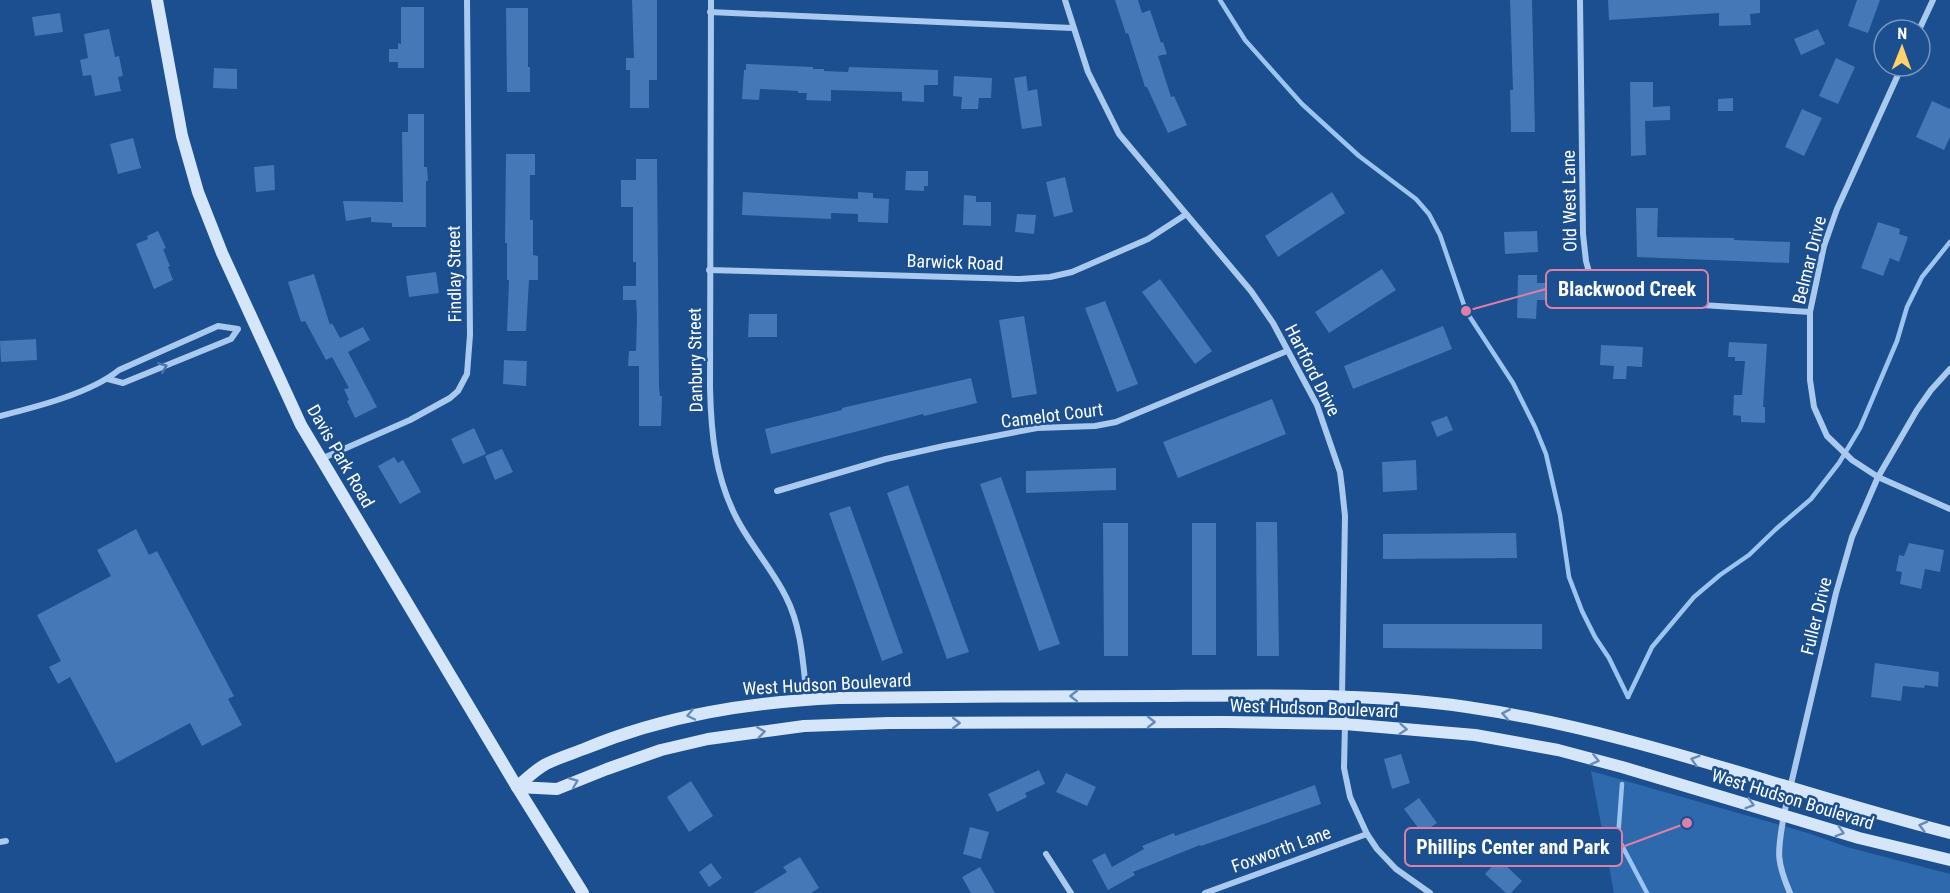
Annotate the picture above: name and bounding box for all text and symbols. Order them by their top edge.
north arrow [1872,18,1932,78]
text: N [1897,24,1907,43]
street label: Old West Lane [1558,150,1580,252]
street label: Belmar Drive [1788,214,1830,306]
street label: Findlay Street [443,225,465,323]
street label: Barwick Road [906,250,1004,274]
callout: Blackwood Creek [1546,270,1708,308]
text: Blackwood Creek [1558,277,1696,301]
street label: Danbury Street [684,307,706,413]
street label: Hartford Drive [1281,321,1345,419]
one-way arrow [156,362,167,374]
street label: Camelot Court [1000,398,1104,432]
street label: Davis Park Road [303,401,379,511]
street label: Fuller Drive [1796,575,1836,657]
street label: West Hudson Boulevard [742,669,912,699]
one-way arrow [1069,690,1078,702]
street label: West Hudson Boulevard [1229,695,1399,721]
one-way arrow [686,708,696,721]
one-way arrow [1501,708,1510,720]
one-way arrow [1146,716,1155,728]
one-way arrow [951,717,960,729]
one-way arrow [1398,722,1407,735]
one-way arrow [757,726,766,738]
one-way arrow [1590,752,1600,765]
one-way arrow [1690,755,1701,767]
street label: West Hudson Boulevard [1709,764,1877,834]
one-way arrow [567,777,578,789]
one-way arrow [1744,797,1755,809]
street label: Foxworth Lane [1228,821,1334,877]
one-way arrow [1918,821,1928,834]
one-way arrow [1834,825,1845,837]
callout: Phillips Center and Park [1405,828,1622,866]
text: Phillips Center and Park [1416,835,1610,859]

